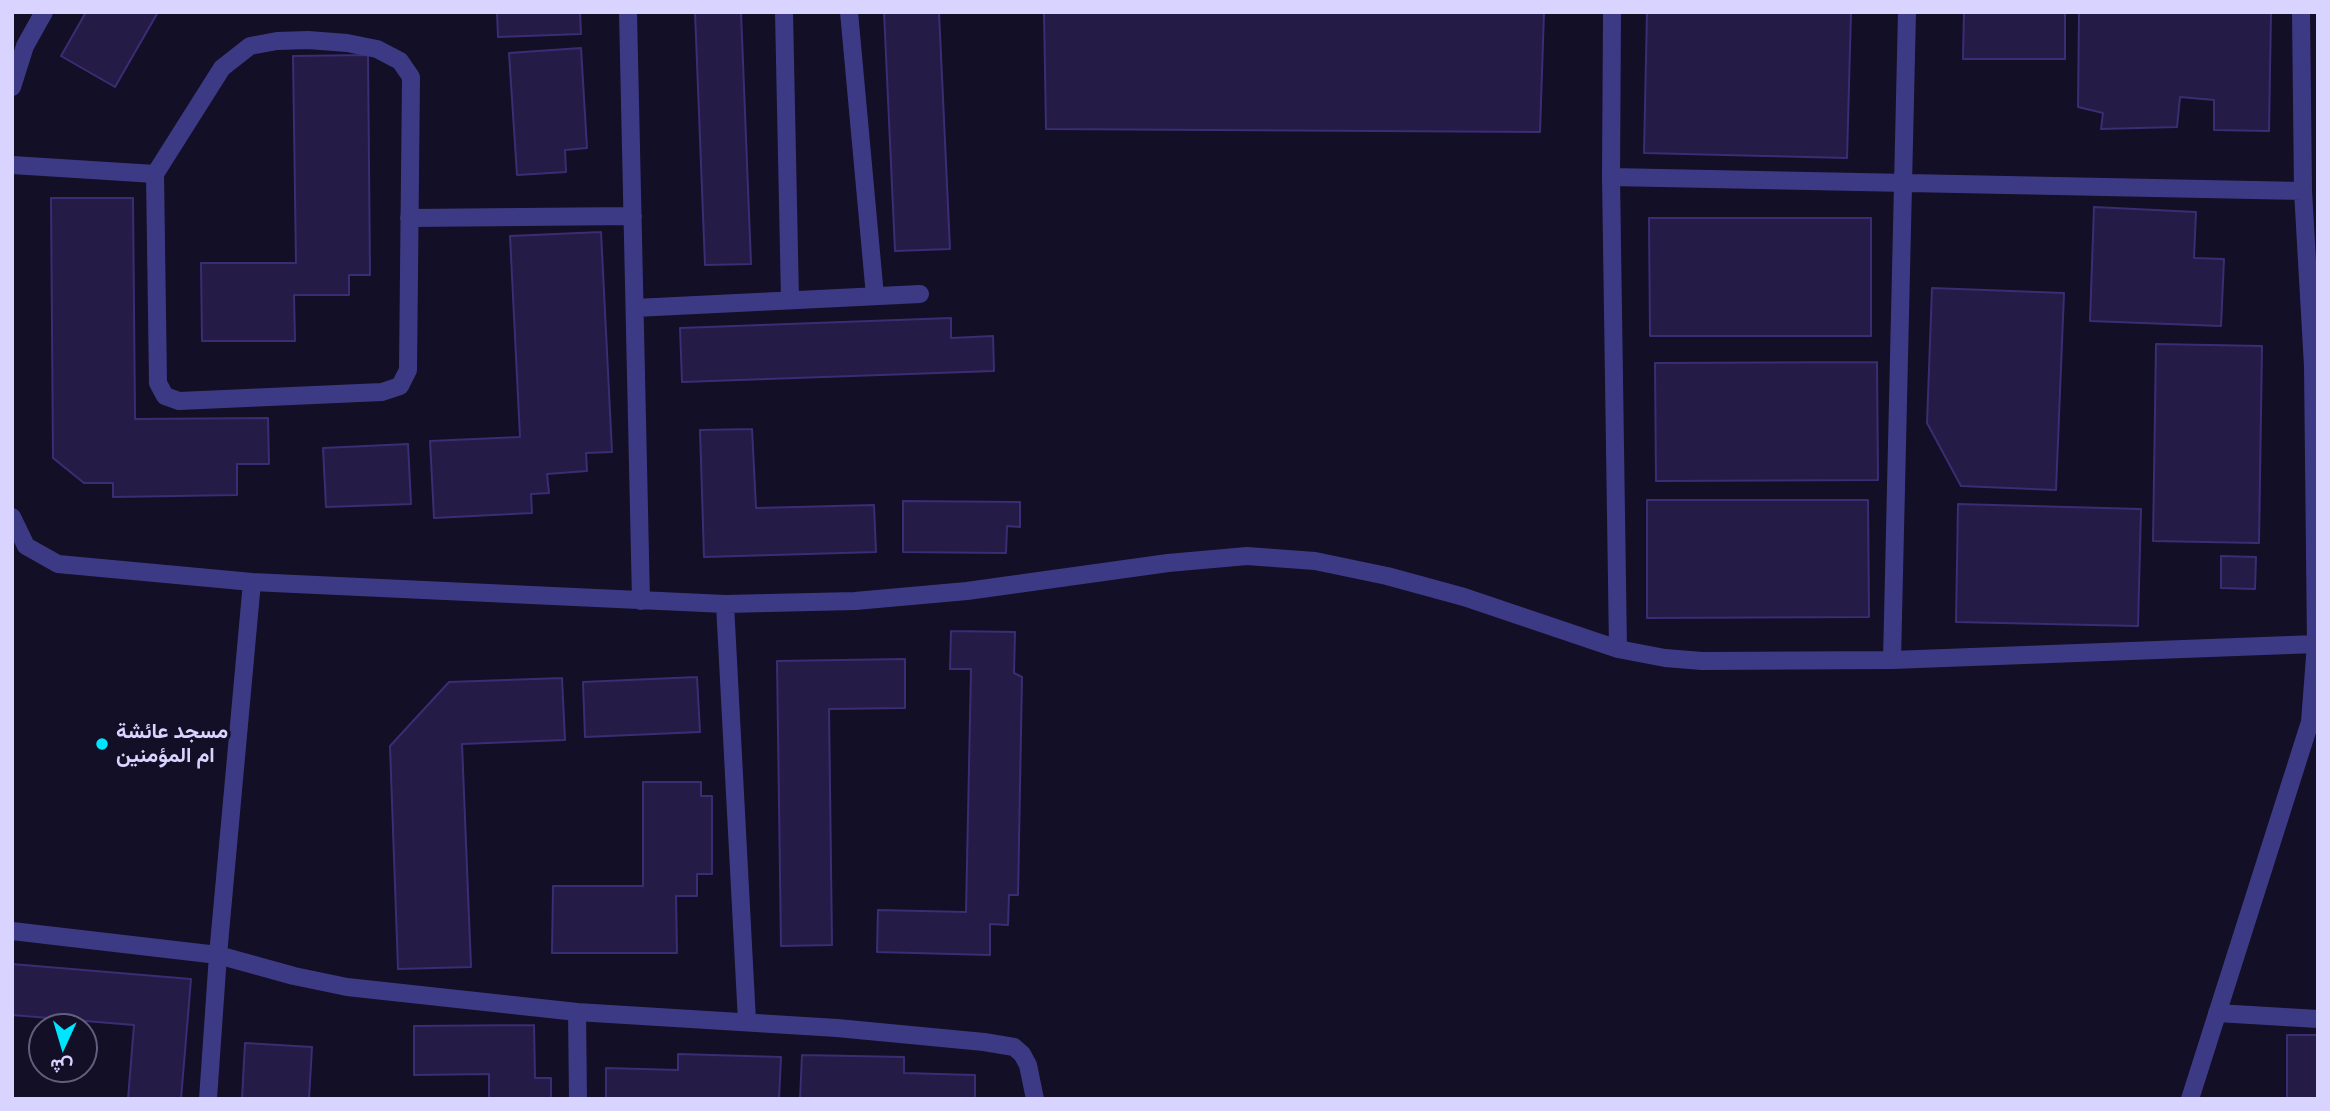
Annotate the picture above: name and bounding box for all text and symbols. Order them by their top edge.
place label: مسجد عائشة ام المؤمنين [116,719,228,769]
marker: مسجد عائشة ام المؤمنين [94,736,110,752]
north arrow [28,1013,98,1083]
text: ش [49,1054,74,1080]

